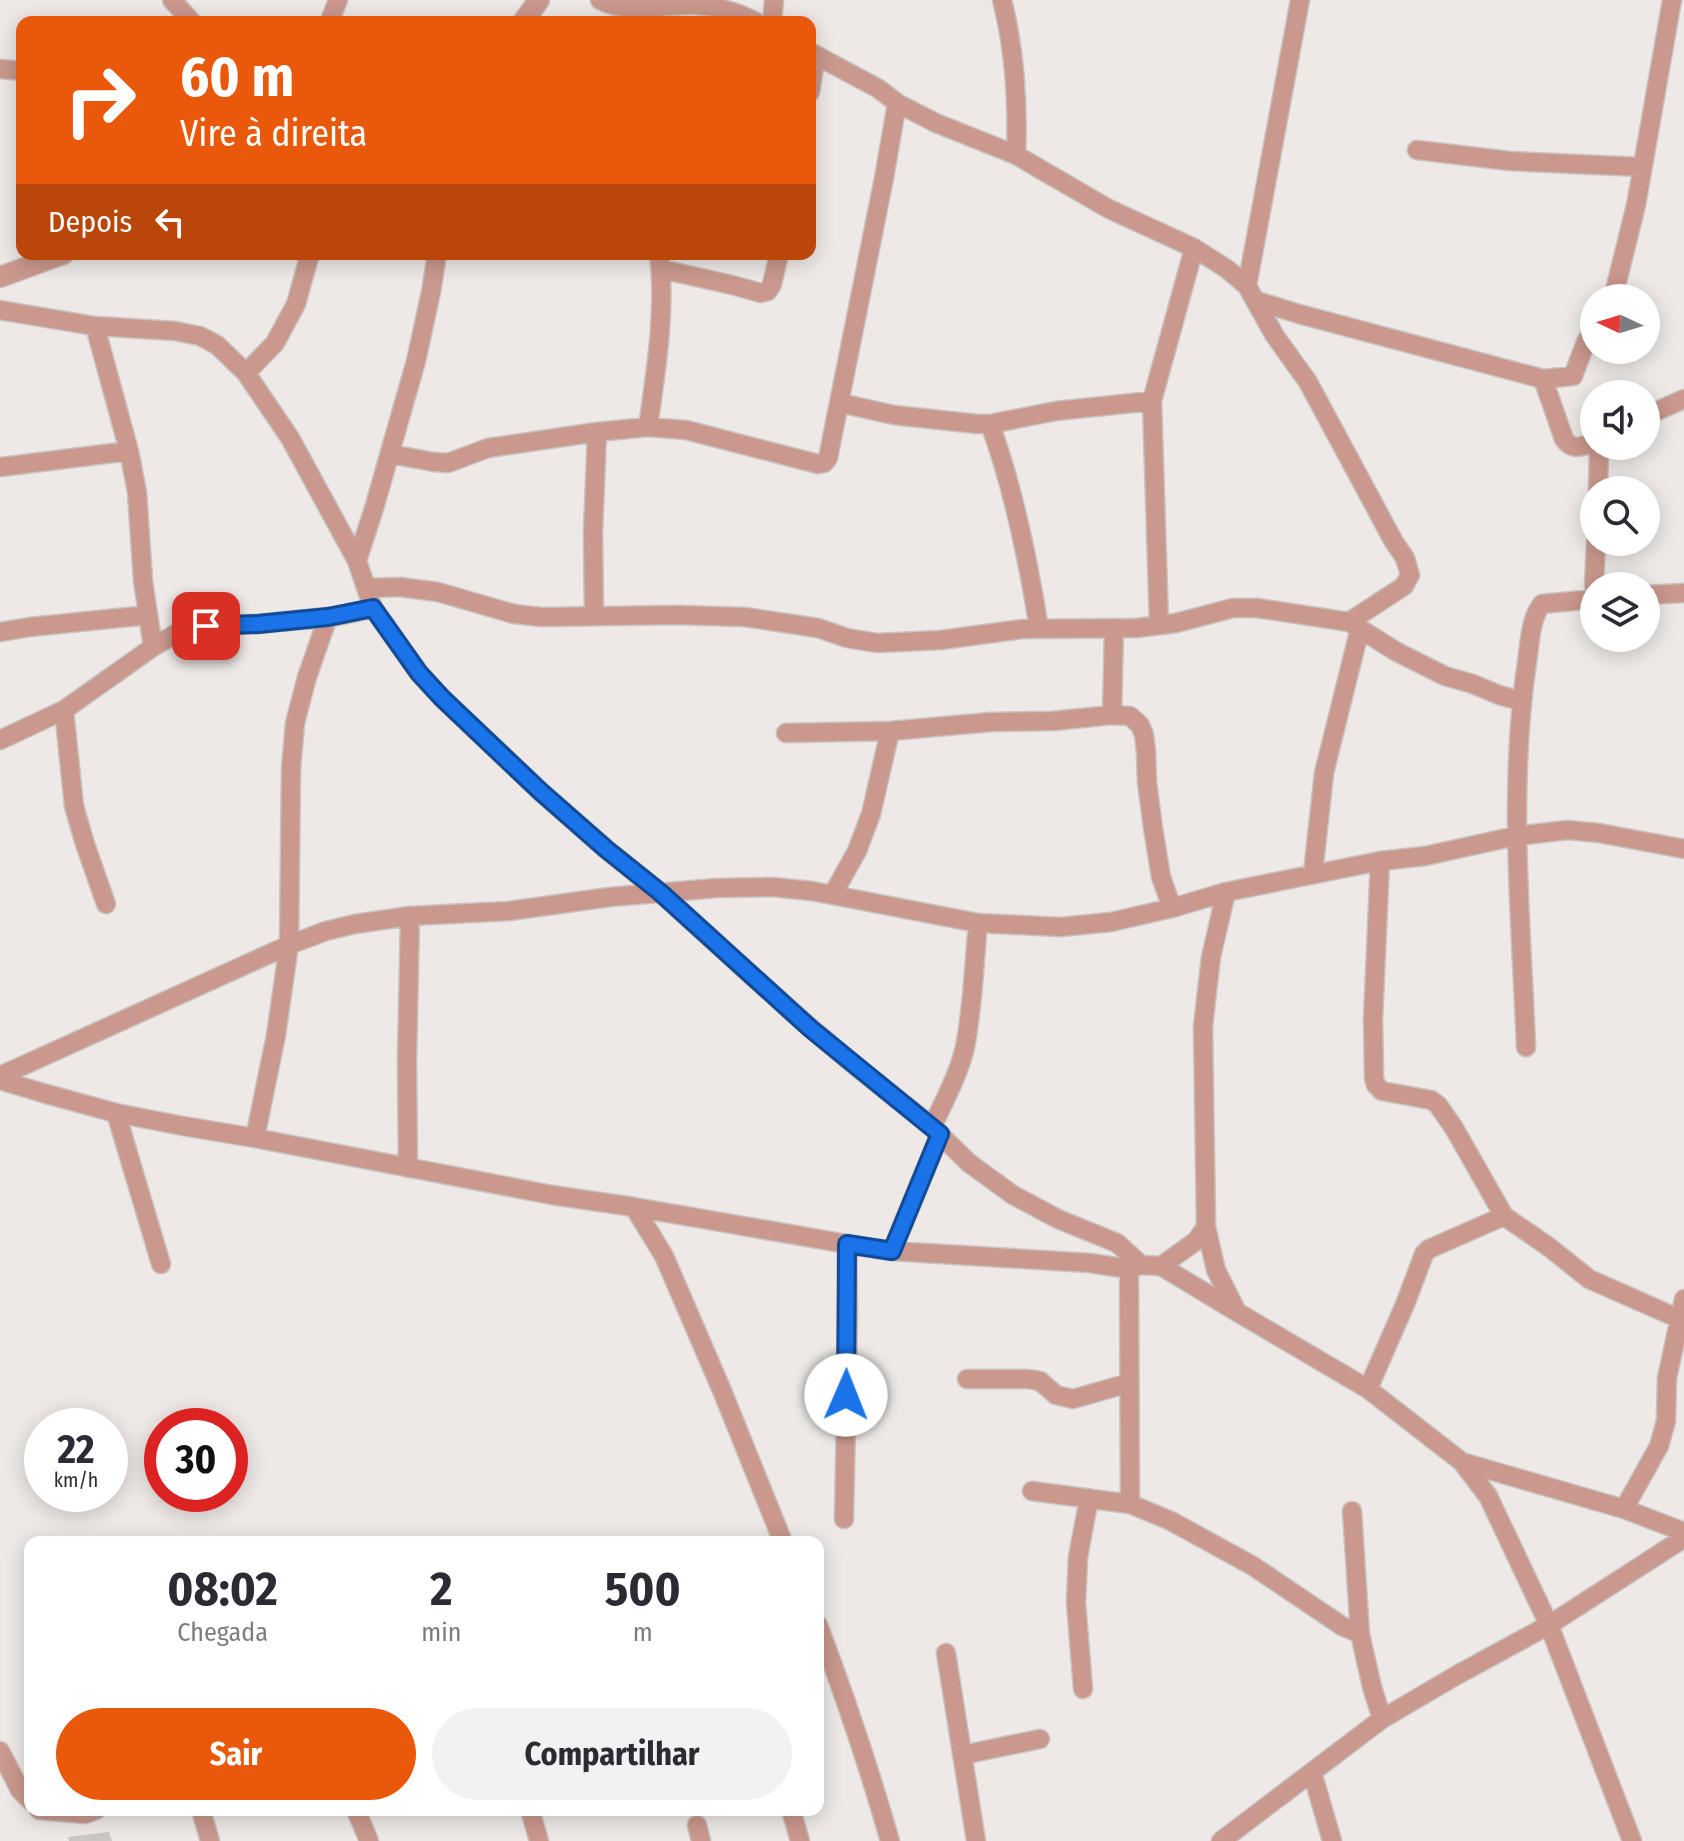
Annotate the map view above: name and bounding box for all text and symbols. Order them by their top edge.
text: 60 m [180,44,294,111]
icon: right [48,48,152,152]
text: Vire à direita [180,112,367,156]
icon: left [148,200,192,244]
text: Depois [48,204,132,240]
north arrow [1580,284,1660,364]
map controls [1580,284,1660,652]
button: sound [1580,380,1660,460]
button: search [1580,476,1660,556]
button: layers [1580,572,1660,652]
pin [172,592,240,660]
icon: arrive [184,604,228,648]
position arrow [804,1353,888,1437]
speed limit sign: 30 [144,1408,248,1512]
text: 22 [57,1426,95,1474]
text: km/h [54,1468,98,1492]
text: 08:02 [167,1560,278,1618]
text: 2 [430,1560,452,1618]
text: 500 [605,1560,681,1618]
text: Chegada [177,1617,268,1648]
text: min [421,1617,461,1648]
text: m [633,1617,653,1648]
button: Sair [56,1708,416,1800]
button: Compartilhar [432,1708,792,1800]

